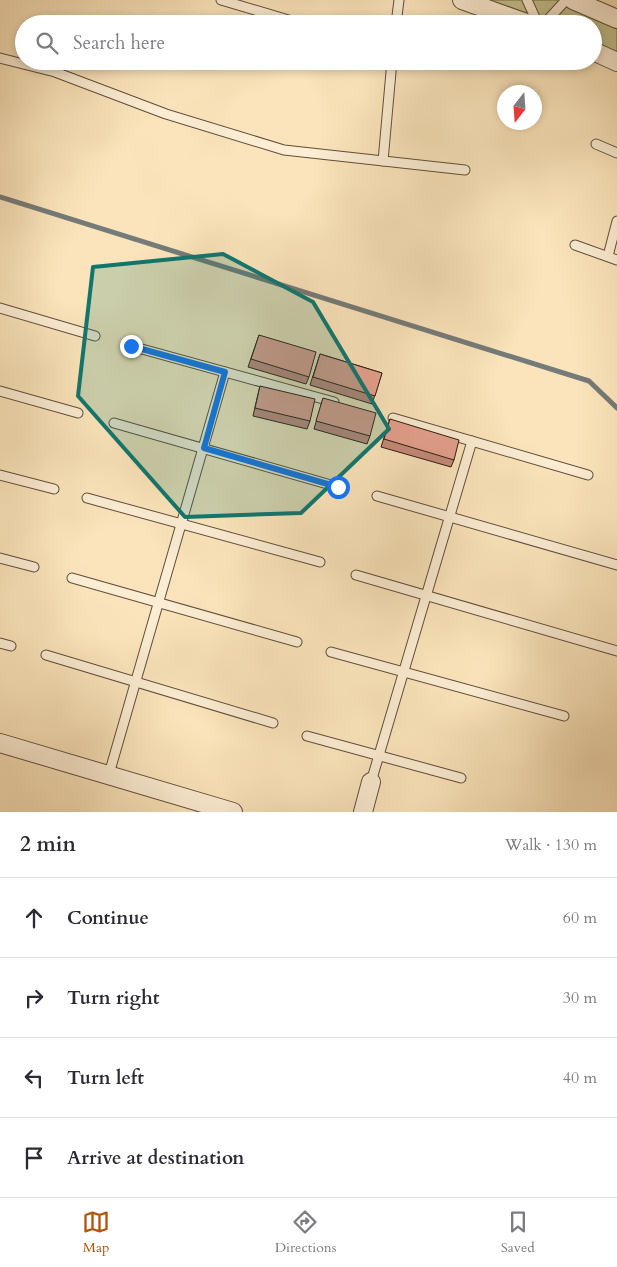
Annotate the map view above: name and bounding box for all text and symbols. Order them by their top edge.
search box [15,15,602,70]
icon: search [33,29,61,57]
text: Search here [73,30,165,56]
north arrow [497,85,542,130]
route end [120,335,143,358]
route start [327,476,350,499]
text: 2 min [20,830,76,859]
text: Walk · 130 m [505,834,597,856]
icon: ahead [20,904,48,932]
text: Continue [67,905,149,931]
text: 60 m [563,907,597,929]
icon: right [20,984,48,1012]
text: Turn right [67,985,159,1011]
text: 30 m [563,987,597,1009]
icon: left [20,1064,48,1092]
text: Turn left [67,1065,144,1091]
text: 40 m [563,1067,597,1089]
icon: arrive [20,1144,48,1172]
text: Arrive at destination [67,1145,244,1171]
tab: Map [82,1208,110,1257]
tab: Directions [275,1208,336,1257]
tab: Saved [501,1208,535,1257]

